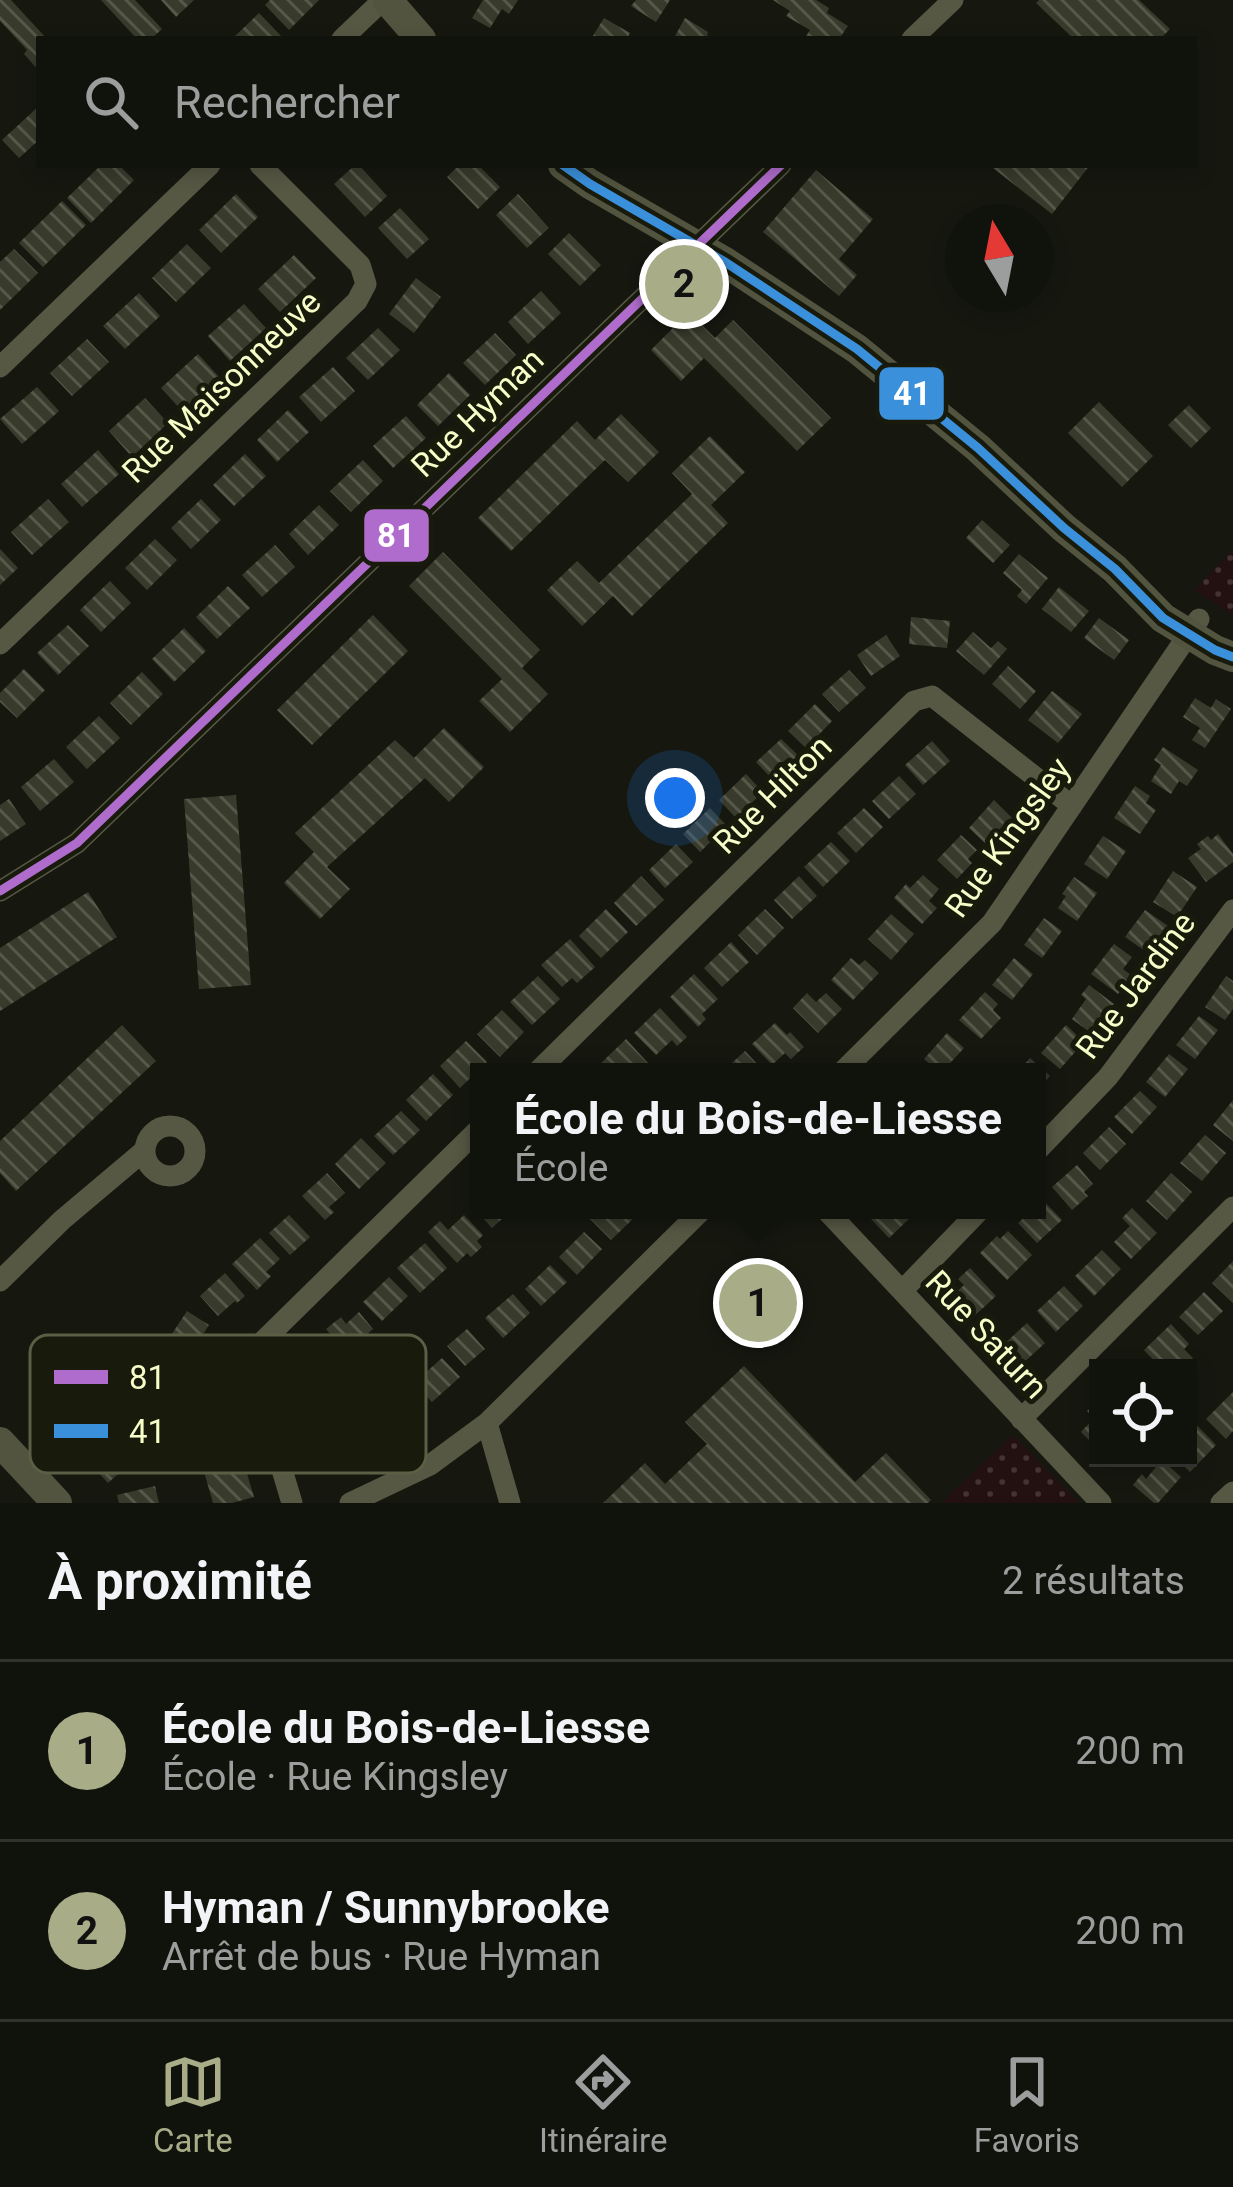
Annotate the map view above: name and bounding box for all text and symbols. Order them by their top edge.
search box [36,36,1197,168]
icon: search [78,69,144,135]
text: Rechercher [174,76,400,129]
north arrow [945,204,1053,312]
pin: 2 [645,239,723,329]
street label: Rue Maisonneuve [114,282,329,491]
street label: Rue Hyman [403,340,551,485]
line badge: 41 [877,365,946,422]
text: 41 [893,374,931,413]
line badge: 81 [362,507,431,564]
text: 81 [377,516,415,555]
street label: Rue Hilton [705,727,840,862]
street label: Rue Kingsley [936,750,1079,925]
your location [645,768,705,828]
street label: Rue Jardine [1068,904,1203,1066]
popup [470,1063,1046,1219]
text: École du Bois-de-Liesse [514,1092,1002,1145]
text: École [514,1145,609,1191]
pin: 1 [719,1258,797,1348]
street label: Rue Saturn [918,1262,1056,1406]
legend [30,1335,426,1473]
text: 81 [129,1358,166,1397]
map controls [1089,1359,1197,1467]
button: locate [1089,1359,1197,1467]
text: 41 [129,1412,166,1451]
text: À proximité [48,1552,312,1611]
text: 2 résultats [1002,1558,1185,1604]
text: École du Bois-de-Liesse [162,1701,650,1754]
text: 1 [76,1728,98,1774]
text: 200 m [1075,1728,1185,1774]
text: École · Rue Kingsley [162,1754,508,1800]
text: Hyman / Sunnybrooke [162,1881,610,1934]
text: 2 [76,1908,98,1954]
text: 200 m [1075,1908,1185,1954]
text: Arrêt de bus · Rue Hyman [162,1934,601,1980]
tab: Carte [153,2049,233,2160]
tab: Itinéraire [539,2049,667,2160]
tab: Favoris [974,2049,1080,2160]

